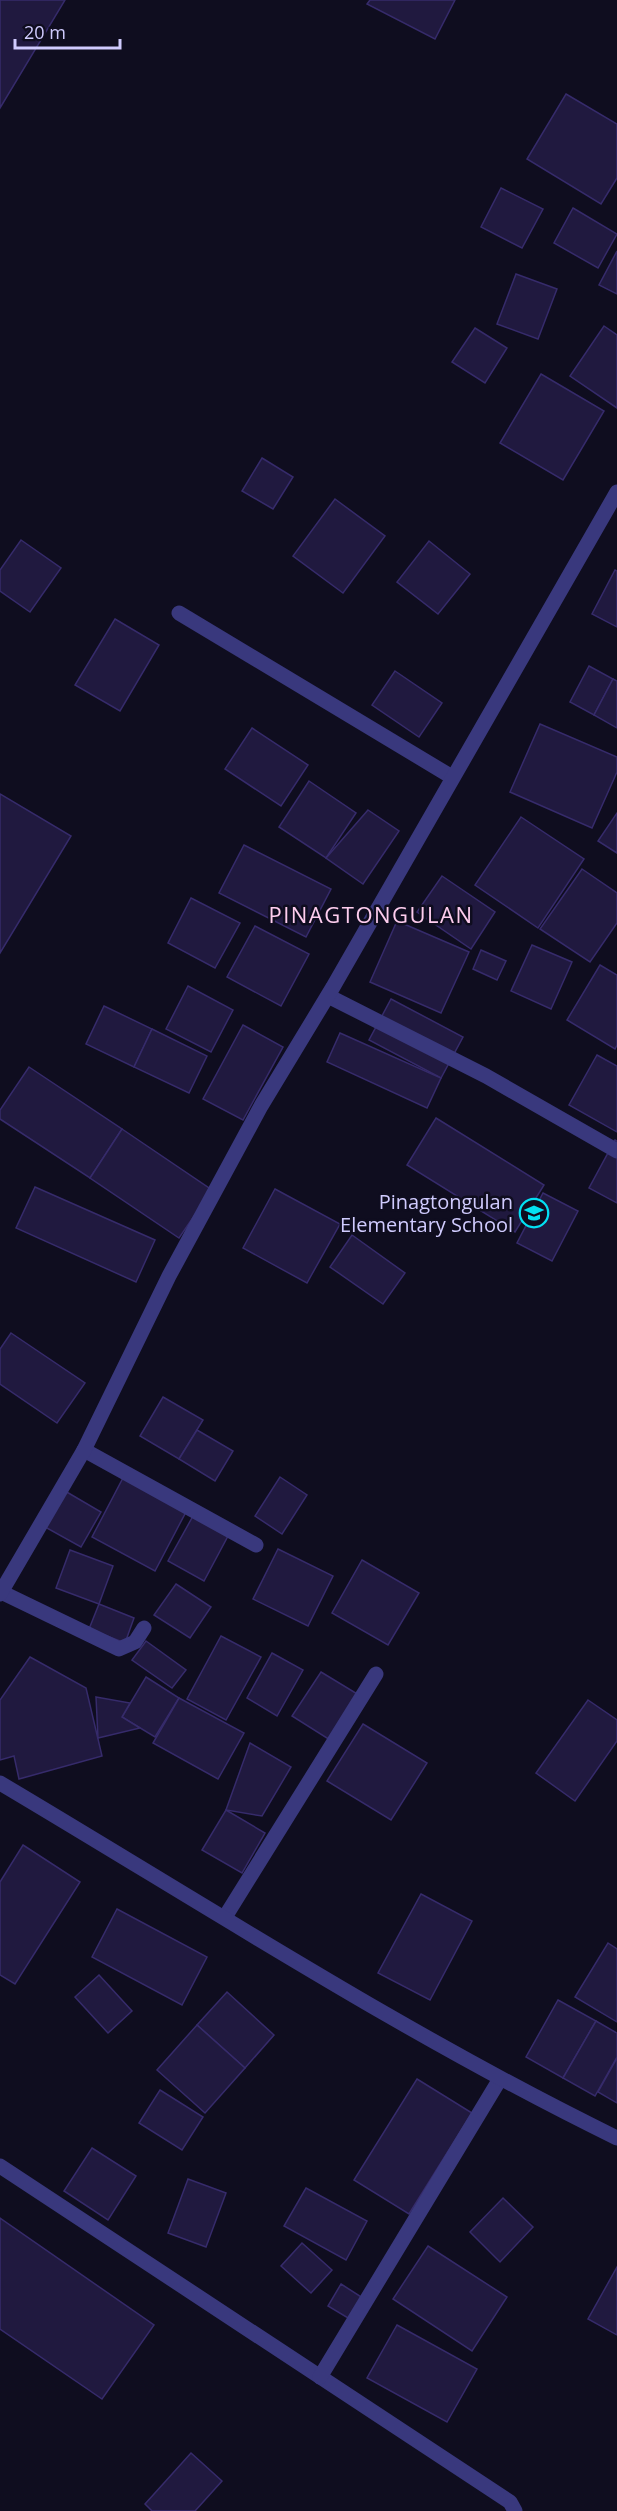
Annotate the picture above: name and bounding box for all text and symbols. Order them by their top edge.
scale bar [15,12,120,50]
text: 20 m [24,20,66,44]
district label: PINAGTONGULAN [268,899,474,929]
place label: Pinagtongulan Elementary School [340,1188,513,1238]
school or university icon: Pinagtongulan Elementary School [518,1197,550,1229]

